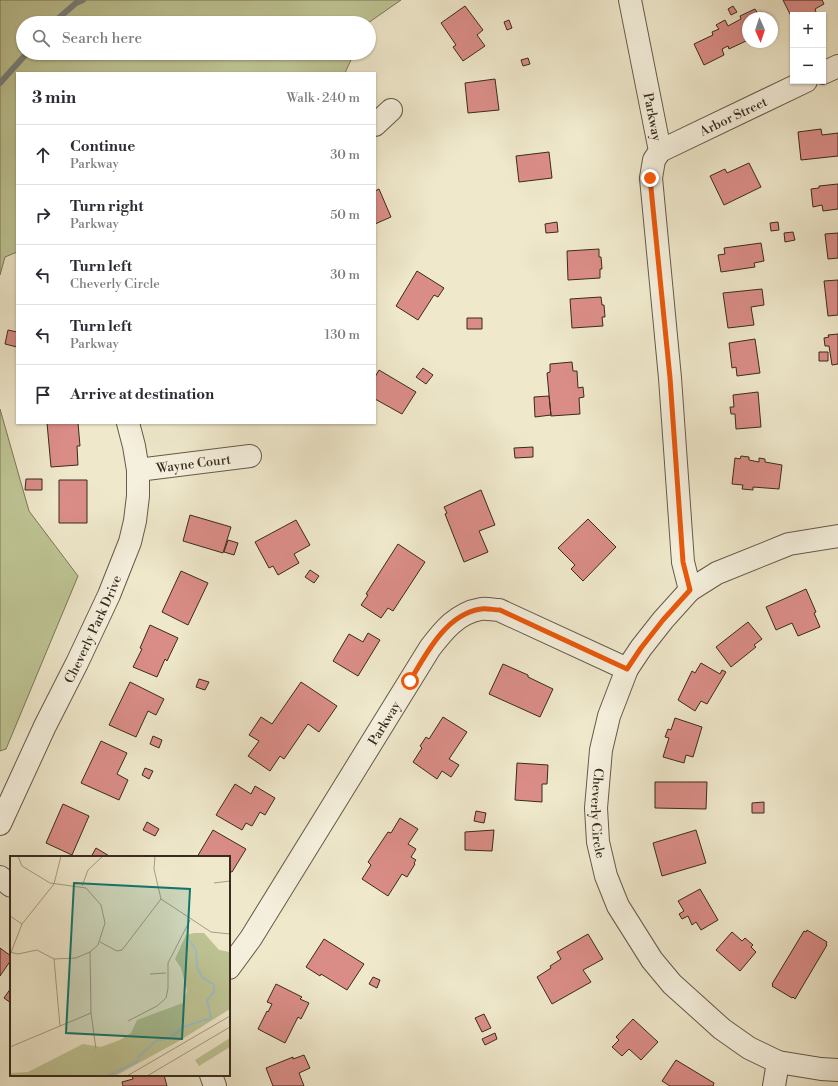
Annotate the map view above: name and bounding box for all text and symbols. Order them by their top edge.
north arrow [742,12,778,48]
map controls [790,12,826,84]
button: + [790,12,826,48]
search box [16,16,376,60]
icon: search [30,27,52,49]
text: Search here [62,29,142,48]
button: − [790,48,826,84]
text: 3 min [32,87,76,109]
text: Walk · 240 m [286,90,360,106]
street label: Parkway [640,91,665,143]
street label: Arbor Street [696,94,770,140]
text: Continue [70,137,135,156]
icon: ahead [32,144,54,166]
text: 30 m [330,147,360,163]
text: Parkway [70,156,119,172]
route end [641,169,659,187]
text: Turn right [70,197,144,216]
icon: right [32,204,54,226]
text: 50 m [330,207,360,223]
text: Parkway [70,216,119,232]
text: Turn left [70,257,132,276]
icon: left [32,264,54,286]
text: 30 m [330,267,360,283]
text: Cheverly Circle [70,276,160,292]
text: Turn left [70,317,132,336]
icon: left [32,324,54,346]
text: 130 m [325,327,360,343]
text: Parkway [70,336,119,352]
icon: arrive [32,384,54,406]
text: Arrive at destination [70,385,214,404]
street label: Wayne Court [154,451,232,477]
street label: Cheverly Park Drive [61,573,125,686]
route start [401,672,419,690]
street label: Parkway [365,698,405,748]
street label: Cheverly Circle [587,768,609,860]
inset map [10,856,230,1076]

